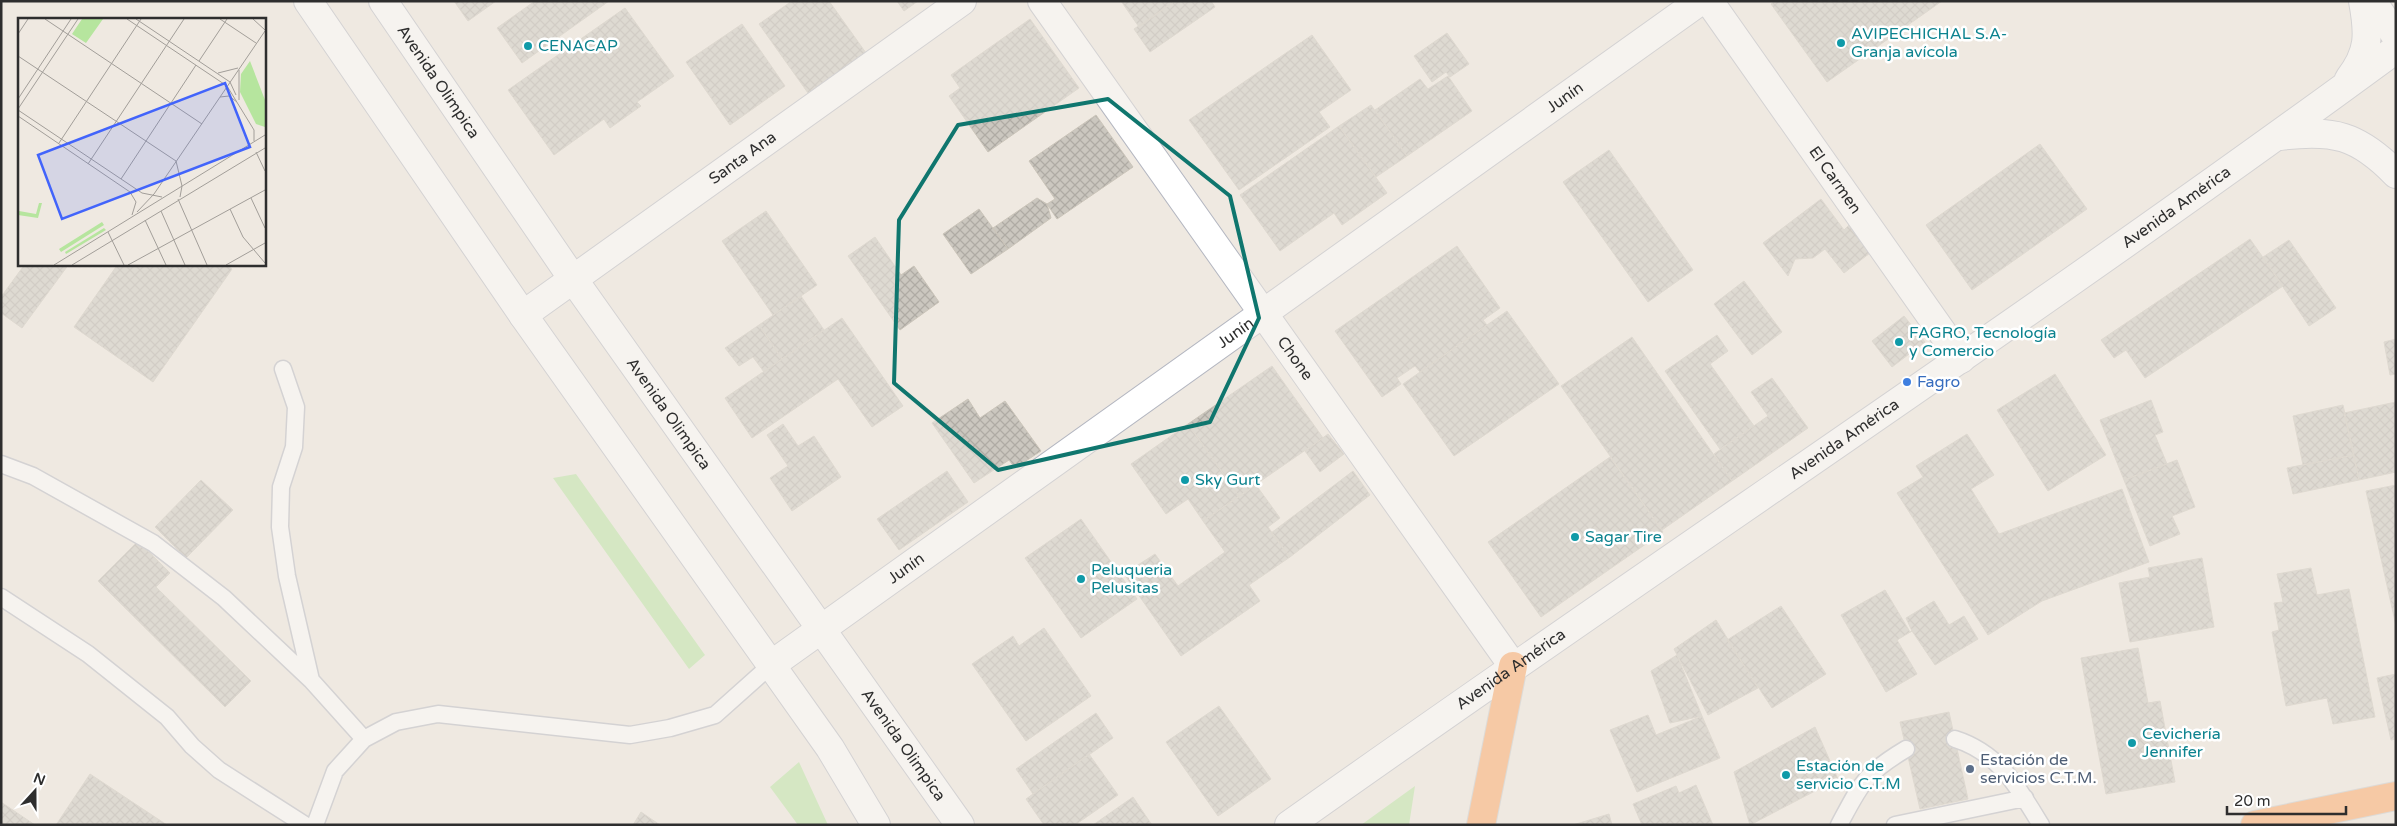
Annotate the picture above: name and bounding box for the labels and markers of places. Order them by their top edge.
place label: AVIPECHICHAL S.A- Granja avícola [1851,24,2007,62]
place label: CENACAP [538,36,618,56]
marker: AVIPECHICHAL S.A- Granja avícola [1835,37,1847,49]
marker: CENACAP [522,40,534,52]
place label: FAGRO, Tecnología y Comercio [1909,323,2057,361]
marker: FAGRO, Tecnología y Comercio [1893,336,1905,348]
place label: Fagro [1917,372,1960,392]
marker: Fagro [1901,376,1913,388]
place label: Sky Gurt [1195,470,1260,490]
marker: Sky Gurt [1179,474,1191,486]
place label: Sagar Tire [1585,527,1662,547]
marker: Sagar Tire [1569,531,1581,543]
place label: Peluqueria Pelusitas [1091,560,1172,598]
marker: Peluqueria Pelusitas [1075,573,1087,585]
place label: Cevichería Jennifer [2142,724,2221,762]
marker: Cevichería Jennifer [2126,737,2138,749]
place label: Estación de servicios C.T.M. [1980,750,2097,788]
place label: Estación de servicio C.T.M [1796,756,1901,794]
marker: Estación de servicios C.T.M. [1964,763,1976,775]
marker: Estación de servicio C.T.M [1780,769,1792,781]

